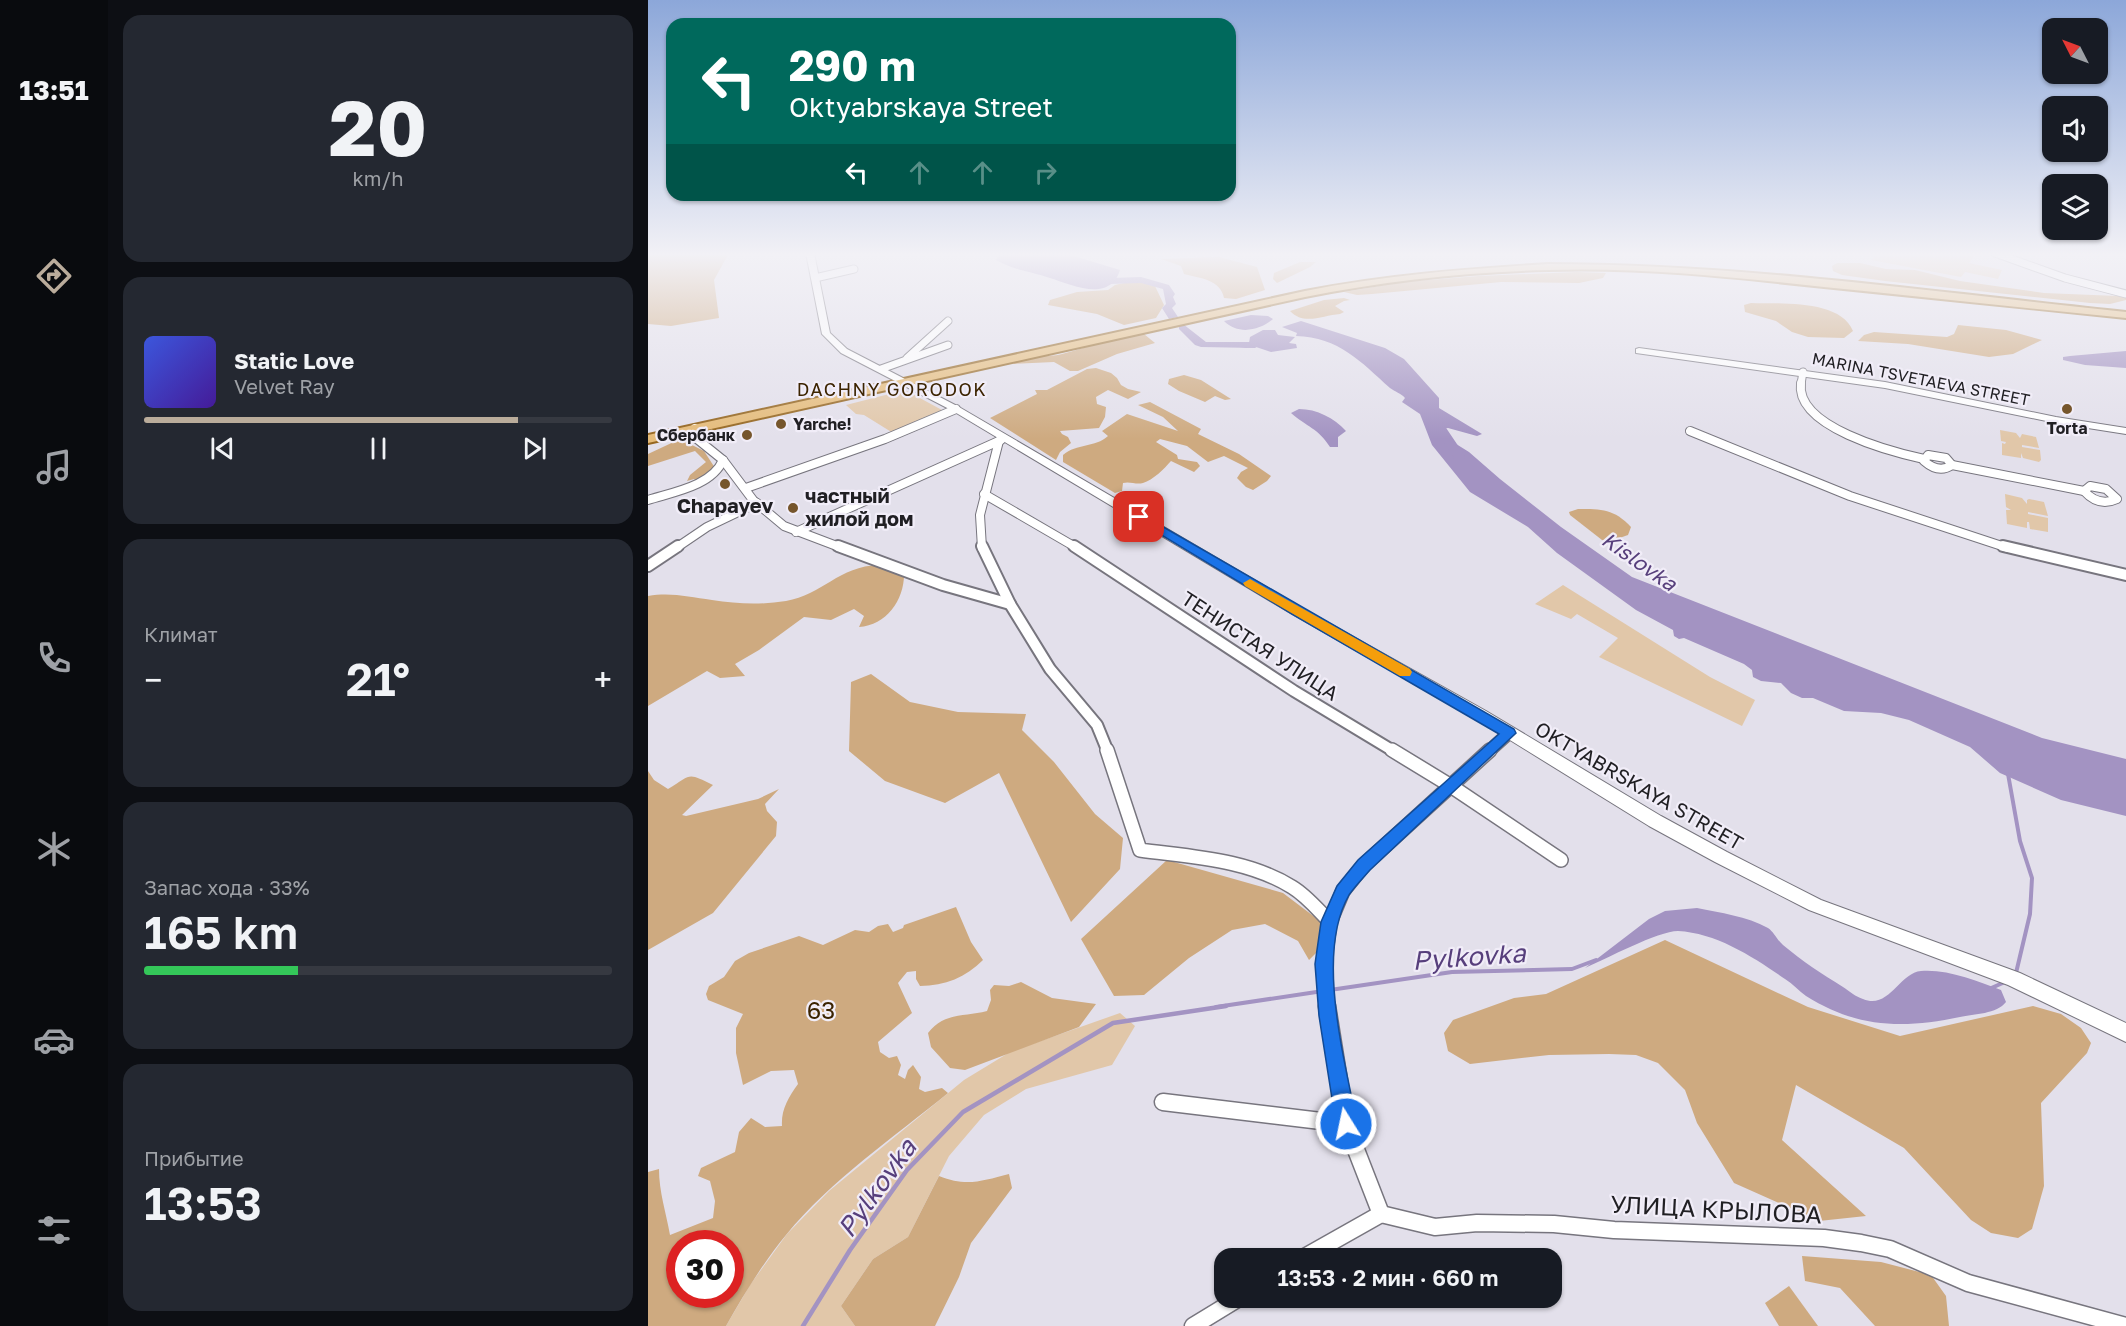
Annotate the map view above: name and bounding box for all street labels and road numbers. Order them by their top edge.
street label: MARINA TSVETAEVA STREET [1810,348,2032,410]
street label: ТЕНИСТАЯ УЛИЦА [1178,586,1343,705]
street label: OKTYABRSKAYA STREET [1531,716,1748,855]
street label: УЛИЦА КРЫЛОВА [1610,1188,1823,1229]

